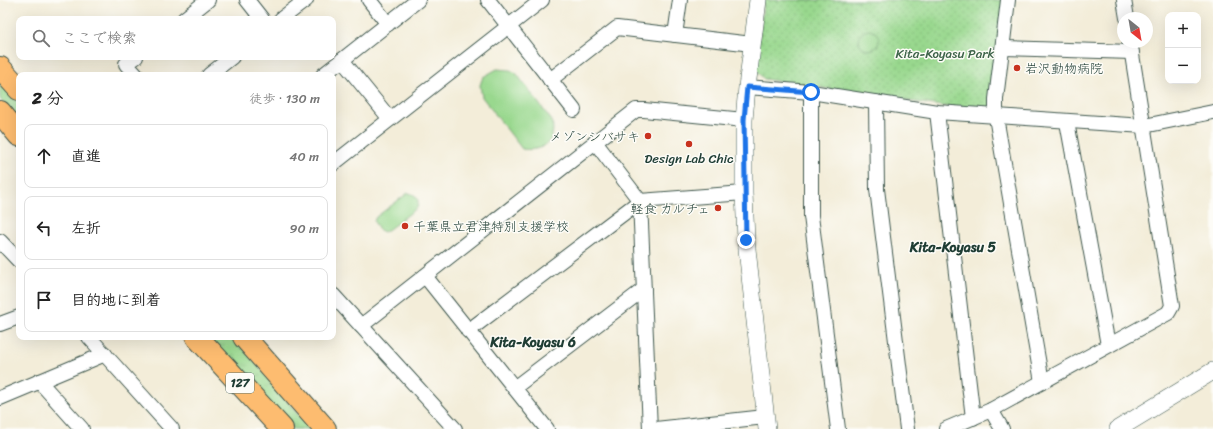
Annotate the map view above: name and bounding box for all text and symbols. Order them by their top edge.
north arrow [1117,12,1153,48]
map controls [1165,12,1201,84]
button: + [1165,12,1201,48]
search box [16,16,336,60]
text: ここで検索 [62,25,137,51]
icon: search [30,27,52,49]
park label: Kita-Koyasu Park [896,42,995,65]
button: − [1165,48,1201,84]
place label: 岩沢動物病院 [1025,57,1103,80]
marker: 岩沢動物病院 [1012,63,1022,73]
text: 2 分 [32,83,63,113]
route start [802,83,820,101]
text: 徒歩 · 130 m [249,87,320,110]
place label: メゾンシバサキ [549,125,640,148]
marker: メゾンシバサキ [643,131,653,141]
marker: Design Lab Chic [684,139,694,149]
text: 直進 [71,143,101,169]
icon: ahead [33,145,55,167]
text: 40 m [289,145,319,168]
place label: Design Lab Chic [644,147,734,170]
place label: 軽食 カルチェ [630,197,710,220]
marker: 軽食 カルチェ [713,203,723,213]
text: 左折 [71,215,101,241]
place label: 千葉県立君津特別支援学校 [413,215,569,238]
icon: left [33,217,55,239]
text: 90 m [289,217,319,240]
marker: 千葉県立君津特別支援学校 [400,221,410,231]
route end [737,231,755,249]
district label: Kita-Koyasu 5 [909,235,997,260]
text: 目的地に到着 [71,287,161,313]
icon: arrive [33,289,55,311]
district label: Kita-Koyasu 6 [489,330,576,355]
road number: 127 [226,373,254,393]

